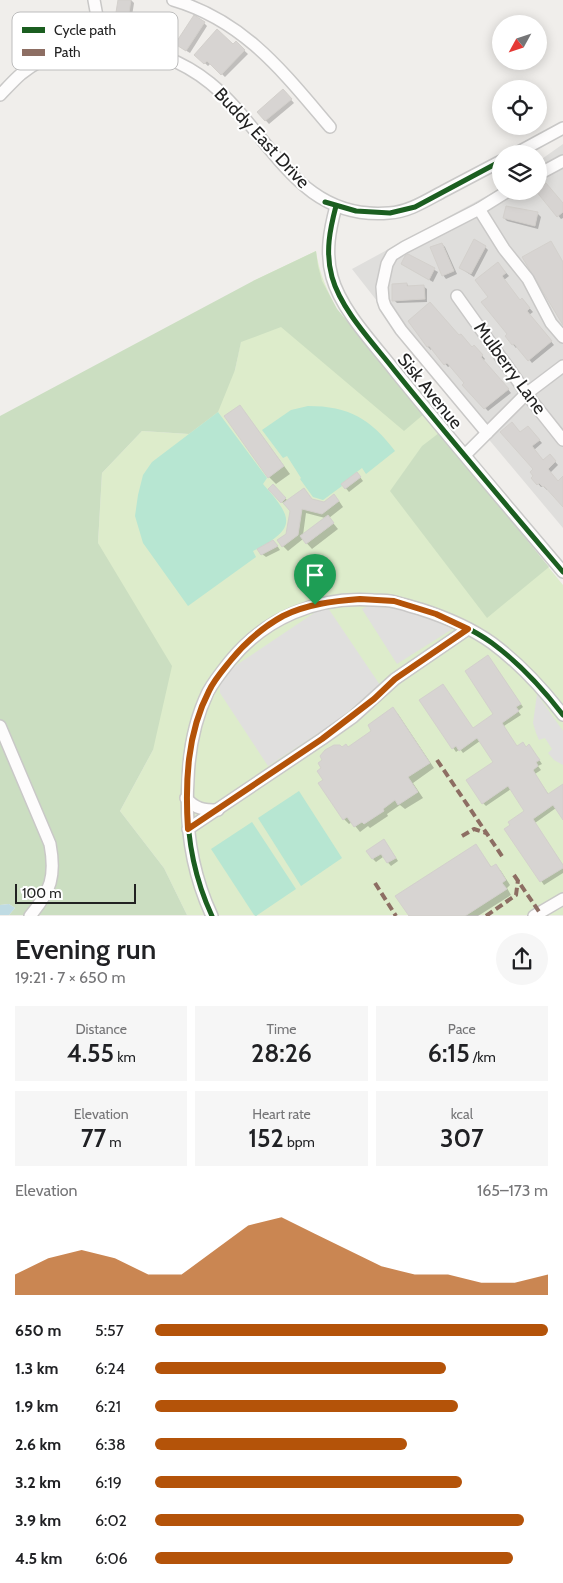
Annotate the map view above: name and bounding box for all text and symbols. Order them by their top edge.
legend [12,12,178,70]
north arrow [492,15,548,70]
map controls [492,15,547,200]
text: Cycle path [54,21,116,39]
text: Path [54,43,81,61]
button: locate [492,80,547,135]
street label: Buddy East Drive [210,83,314,193]
button: layers [492,145,547,200]
street label: Mulberry Lane [469,318,551,418]
street label: Sisk Avenue [393,349,467,433]
pin [294,554,336,605]
icon: arrive [301,561,329,589]
scale bar [15,881,136,904]
text: 100 m [22,884,62,902]
text: Evening run [15,932,156,966]
button: share [496,933,548,985]
text: 19:21 · 7 × 650 m [15,968,126,987]
text: Distance [75,1020,127,1038]
text: Time [267,1020,296,1038]
text: Pace [448,1020,476,1038]
text: 4.55 [67,1038,114,1068]
text: 28:26 [251,1038,312,1068]
text: 6:15 [428,1038,470,1068]
text: km [114,1048,136,1066]
text: /km [470,1048,496,1066]
text: Elevation [74,1105,129,1123]
text: Heart rate [252,1105,311,1123]
text: kcal [451,1105,473,1123]
text: 77 [81,1123,106,1153]
text: 152 [248,1123,284,1153]
text: 307 [440,1123,484,1153]
text: m [106,1133,122,1151]
text: bpm [284,1133,315,1151]
text: Elevation [15,1181,78,1200]
text: 165–173 m [477,1181,548,1200]
text: 650 m [15,1321,61,1340]
text: 5:57 [95,1321,124,1340]
text: 1.3 km [15,1359,58,1378]
text: 6:24 [95,1359,125,1378]
text: 1.9 km [15,1397,58,1416]
text: 6:21 [95,1397,121,1416]
text: 2.6 km [15,1435,61,1454]
text: 6:38 [95,1435,126,1454]
text: 3.2 km [15,1473,61,1492]
text: 6:19 [95,1473,122,1492]
text: 3.9 km [15,1511,61,1530]
text: 6:02 [95,1511,127,1530]
text: 4.5 km [15,1549,62,1568]
text: 6:06 [95,1549,128,1568]

